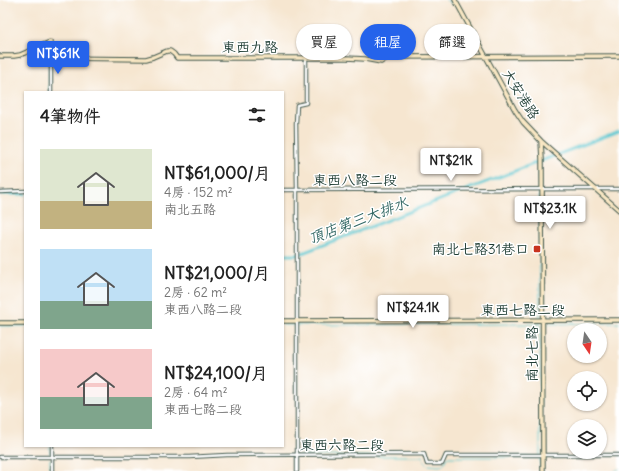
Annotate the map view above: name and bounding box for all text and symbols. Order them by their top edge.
chip: 買屋 [296,24,352,60]
chip: 租屋 [360,24,416,60]
chip: 篩選 [424,24,480,60]
street label: 東西九路 [222,38,278,56]
pin: NT$61K [25,41,91,75]
text: NT$61K [36,45,80,62]
street label: 大安港路 [499,65,543,123]
icon: filters [246,104,268,126]
text: 4筆物件 [40,105,101,127]
pin: NT$21K [418,148,484,182]
text: NT$21K [429,152,473,169]
text: NT$61,000/月 [164,162,271,184]
icon: home [72,165,120,213]
street label: 東西八路二段 [313,171,397,189]
text: 4房 · 152 m² [164,184,233,201]
water label: 頂店第三大排水 [306,192,411,248]
pin: NT$23.1K [509,196,591,230]
text: NT$23.1K [524,200,576,217]
text: 南北五路 [164,201,216,218]
place label: 南北七路31巷口 [432,240,529,258]
marker: 南北七路31巷口 [532,244,542,254]
text: NT$21,000/月 [164,262,270,284]
icon: home [72,265,120,313]
text: 2房 · 62 m² [164,284,227,301]
pin: NT$24.1K [372,295,454,329]
text: NT$24.1K [387,299,439,316]
text: 東西八路二段 [164,301,242,318]
street label: 東西七路二段 [481,301,565,319]
north arrow [567,323,607,363]
map controls [567,323,607,459]
street label: 南北七路 [523,326,541,382]
text: NT$24,100/月 [164,362,268,384]
icon: home [72,365,120,413]
button: locate [567,371,607,411]
text: 2房 · 64 m² [164,384,228,401]
text: 東西七路二段 [164,401,242,418]
button: layers [567,419,607,459]
street label: 東西六路二段 [300,436,384,454]

